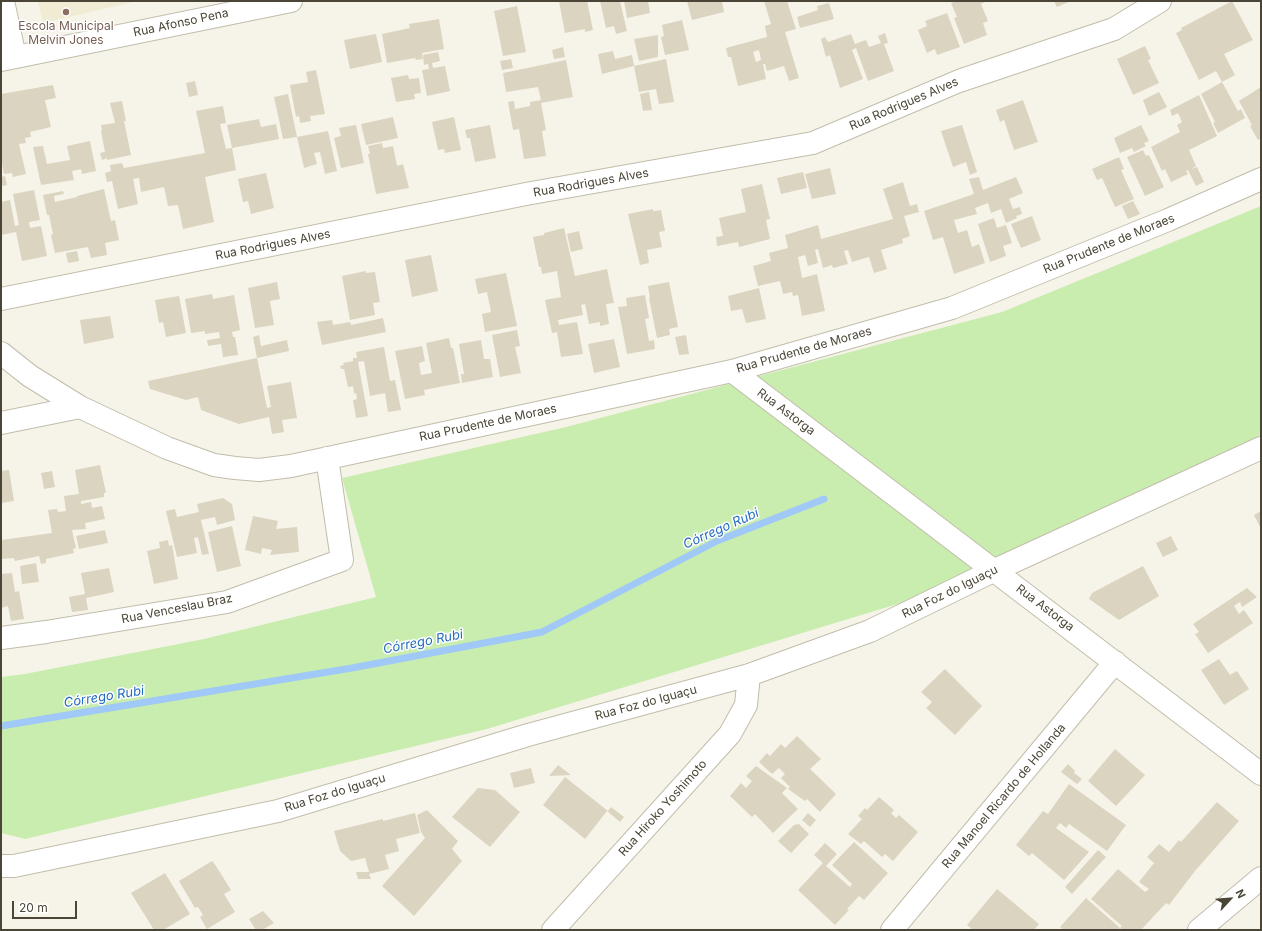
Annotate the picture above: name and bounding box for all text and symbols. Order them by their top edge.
street label: Rua Afonso Pena [132,6,230,40]
marker: Escola Municipal Melvin Jones [61,7,71,17]
place label: Escola Municipal Melvin Jones [18,19,114,47]
street label: Rua Rodrigues Alves [847,75,961,133]
street label: Rua Rodrigues Alves [532,166,650,200]
street label: Rua Prudente de Moraes [1041,211,1177,277]
street label: Rua Rodrigues Alves [214,227,332,263]
street label: Rua Prudente de Moraes [735,324,873,376]
street label: Rua Astorga [754,385,818,439]
street label: Rua Prudente de Moraes [418,401,558,445]
water label: Córrego Rubi [681,505,761,553]
street label: Rua Foz do Iguaçu [900,563,1000,621]
street label: Rua Astorga [1013,581,1077,635]
street label: Rua Venceslau Braz [120,591,234,627]
water label: Córrego Rubi [382,627,464,657]
street label: Rua Foz do Iguaçu [593,682,699,724]
water label: Córrego Rubi [63,683,145,711]
street label: Rua Manoel Ricardo de Hollanda [939,721,1069,871]
street label: Rua Hiroko Yoshimoto [616,757,710,859]
street label: Rua Foz do Iguaçu [283,771,387,815]
north arrow [1210,879,1250,919]
text: N [1233,887,1249,901]
scale bar [14,893,79,919]
text: 20 m [19,900,48,915]

